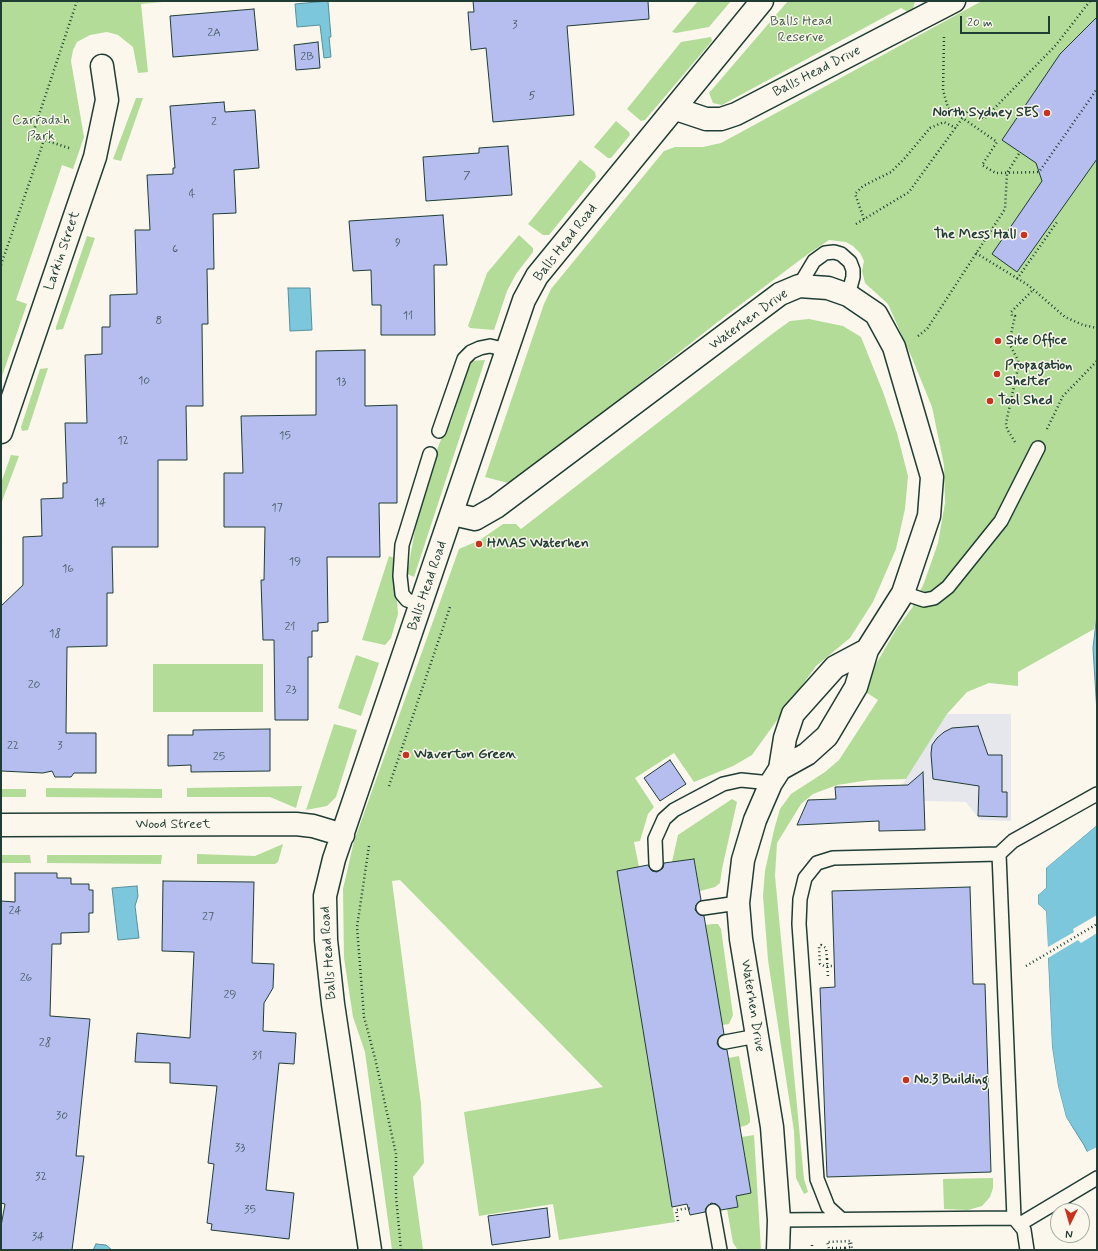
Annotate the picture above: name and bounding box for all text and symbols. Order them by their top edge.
scale bar [962,8,1052,34]
park label: Balls Head Reserve [770,14,832,46]
text: 20 m [967,15,993,31]
house number: 3 [512,18,518,32]
house number: 2A [207,26,221,40]
street label: Balls Head Drive [770,43,864,101]
house number: 2B [300,50,314,64]
house number: 5 [528,89,536,103]
place label: North Sydney SES [933,105,1039,121]
marker: North Sydney SES [1042,108,1052,118]
park label: Carradah Park [12,113,70,146]
house number: 2 [211,115,217,129]
house number: 7 [463,169,471,183]
house number: 4 [189,187,195,201]
street label: Balls Head Road [531,201,601,285]
street label: Larkin Street [42,209,84,293]
place label: The Mess Hall [934,227,1016,243]
marker: The Mess Hall [1019,230,1029,240]
house number: 9 [395,236,401,250]
house number: 6 [172,242,178,256]
street label: Waterhen Drive [706,286,792,354]
house number: 11 [403,309,413,323]
house number: 8 [156,314,162,328]
place label: Site Office [1006,333,1067,349]
marker: Site Office [993,336,1003,346]
place label: Propagation Shelter [1005,358,1072,390]
marker: Propagation Shelter [992,369,1002,379]
house number: 10 [138,374,150,388]
house number: 13 [336,375,346,389]
place label: Tool Shed [998,393,1052,409]
marker: Tool Shed [985,396,995,406]
house number: 15 [279,429,291,443]
house number: 12 [117,434,129,448]
house number: 14 [94,496,106,510]
house number: 17 [271,501,283,515]
place label: HMAS Waterhen [487,536,589,552]
street label: Balls Head Road [405,539,451,633]
marker: HMAS Waterhen [474,539,484,549]
house number: 19 [289,555,301,569]
house number: 16 [62,562,74,576]
house number: 21 [284,620,296,634]
house number: 18 [49,627,61,641]
house number: 20 [28,678,40,692]
house number: 23 [286,683,296,697]
house number: 22 [7,739,19,753]
house number: 3 [57,739,63,753]
place label: Waverton Green [414,747,516,763]
house number: 25 [213,750,225,764]
marker: Waverton Green [401,750,411,760]
street label: Wood Street [136,817,210,833]
house number: 24 [8,904,22,918]
street label: Balls Head Road [317,906,341,1000]
house number: 27 [202,910,214,924]
street label: Waterhen Drive [736,959,768,1053]
house number: 26 [20,971,32,985]
house number: 29 [223,988,237,1002]
house number: 28 [39,1036,51,1050]
house number: 31 [252,1049,262,1063]
place label: No.3 Building [914,1072,988,1088]
marker: No.3 Building [901,1075,911,1085]
house number: 30 [56,1109,68,1123]
house number: 33 [235,1141,245,1155]
house number: 32 [35,1170,47,1184]
house number: 35 [244,1203,256,1217]
north arrow [1050,1203,1090,1243]
text: N [1065,1227,1073,1241]
house number: 34 [32,1230,44,1244]

